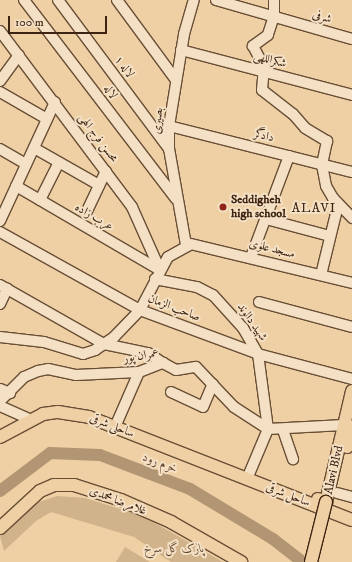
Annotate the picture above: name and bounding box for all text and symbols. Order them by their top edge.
street label: شرفی [311,7,333,27]
scale bar [10,8,109,34]
text: 100 m [15,15,44,30]
street label: شکراللهی [252,49,288,71]
street label: لاله ۱ [111,53,137,81]
street label: لاله [100,82,120,102]
street label: بصیری [150,107,166,135]
street label: محسن فرج الهی [75,111,121,165]
street label: دادگر [253,127,275,145]
place label: Seddigheh high school [231,193,286,221]
street label: عرب زاده [72,200,116,234]
district label: ALAVI [292,200,336,216]
marker: Seddigheh high school [218,202,228,212]
street label: مسجد علوی [248,236,296,262]
street label: صاحب الزمان [146,291,202,325]
street label: شهید دالوند [234,300,270,344]
street label: عمران پور [122,346,160,366]
street label: ساحلی شرقی [88,411,136,441]
street label: Alavi Blvd [321,444,347,496]
water label: خرم رود [140,449,180,477]
street label: ساحل شرقی [264,480,312,510]
street label: غلامرضا محمدی [87,484,149,518]
park label: پارک گل سرخ [144,542,204,556]

